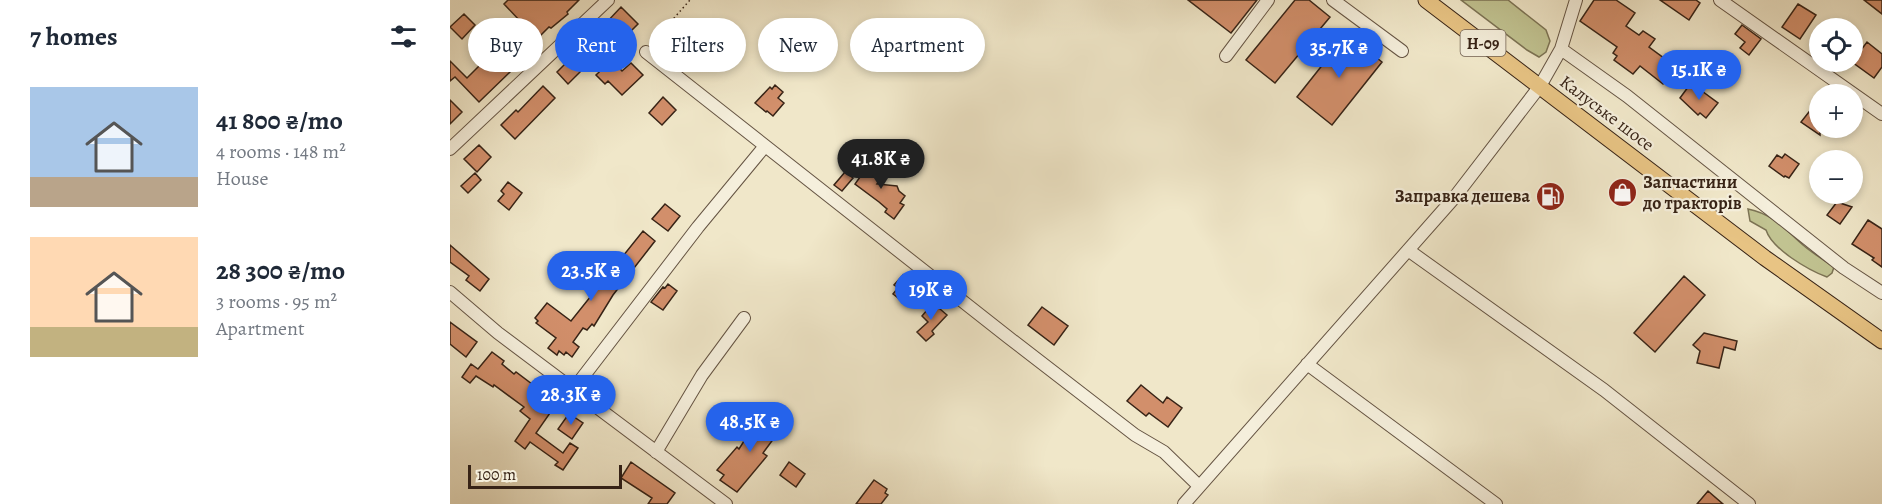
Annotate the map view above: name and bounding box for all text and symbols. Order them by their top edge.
chip: Buy [468,18,543,72]
chip: Rent [555,18,637,72]
chip: Filters [649,18,746,72]
chip: New [758,18,838,72]
chip: Apartment [850,18,985,72]
map controls [1809,18,1863,204]
button: locate [1809,18,1863,72]
text: 7 homes [30,19,118,54]
icon: filters [387,20,420,53]
pin: 35.7K ₴ [1284,28,1394,79]
road number: Н-09 [1460,30,1506,56]
text: 35.7K ₴ [1310,34,1368,61]
pin: 15.1K ₴ [1644,50,1754,101]
text: 15.1K ₴ [1671,56,1727,83]
street label: Калуське шосе [1555,70,1659,156]
button: + [1809,84,1863,138]
text: 41 800 ₴/mo [216,103,343,138]
icon: home [78,111,150,183]
text: 4 rooms · 148 m² [216,138,346,165]
pin: 41.8K ₴ [826,139,936,190]
text: 41.8K ₴ [851,145,911,172]
button: − [1809,150,1863,204]
text: House [216,165,268,192]
place label: Запчастини до тракторів [1642,170,1742,215]
shop icon: Запчастини до тракторів [1606,176,1638,208]
fuel station icon: Заправка дешева [1535,180,1567,212]
place label: Заправка дешева [1395,184,1530,208]
pin: 23.5K ₴ [536,251,646,302]
text: 28 300 ₴/mo [216,253,345,288]
text: 23.5K ₴ [561,257,621,284]
icon: home [78,261,150,333]
pin: 19K ₴ [889,270,973,321]
text: 19K ₴ [909,276,953,303]
text: 3 rooms · 95 m² [216,288,337,315]
text: Apartment [216,315,305,342]
pin: 28.3K ₴ [516,375,626,426]
text: 28.3K ₴ [541,381,601,408]
pin: 48.5K ₴ [695,402,805,453]
text: 48.5K ₴ [720,408,780,435]
scale bar [468,462,622,490]
text: 100 m [477,464,516,486]

